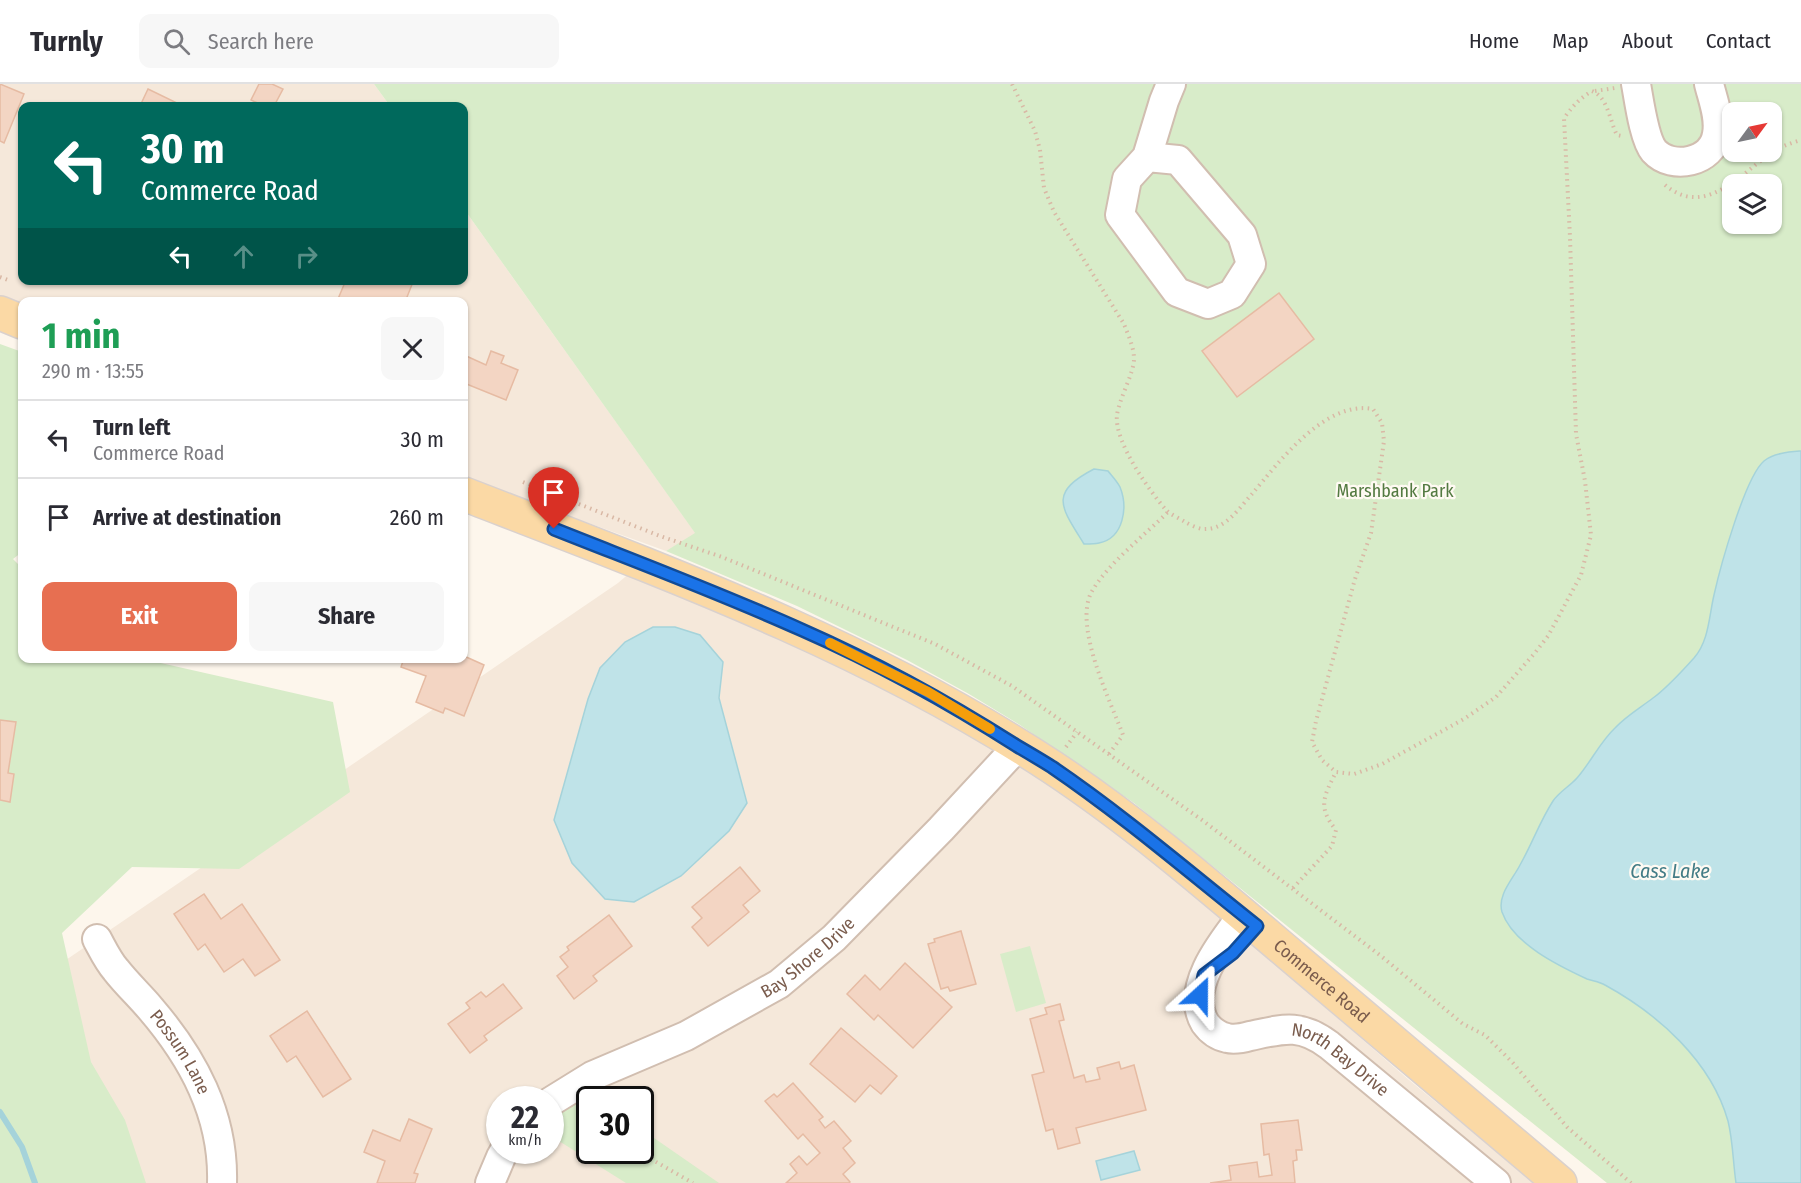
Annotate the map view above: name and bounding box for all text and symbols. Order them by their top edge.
search box [139,14,559,68]
text: Turnly [30,25,103,58]
icon: search [160,25,193,58]
text: Search here [208,28,314,55]
text: Home [1469,28,1519,54]
text: Map [1552,28,1589,54]
text: About [1622,28,1673,54]
text: Contact [1706,28,1771,54]
north arrow [1722,102,1782,162]
map controls [1722,102,1782,234]
text: 30 m [141,124,225,174]
icon: left [42,126,120,204]
button: layers [1722,174,1782,234]
text: Commerce Road [141,175,319,207]
icon: left [164,240,197,273]
icon: ahead [227,240,260,273]
icon: right [290,240,323,273]
text: 1 min [42,314,120,358]
button: close [381,317,444,380]
text: 290 m · 13:55 [42,359,144,383]
text: Turn left [93,414,171,441]
icon: left [42,423,75,456]
text: 30 m [401,426,444,453]
text: Commerce Road [93,441,225,465]
pin [528,467,579,529]
icon: arrive [537,476,570,509]
park label: Marshbank Park [1336,480,1454,502]
icon: arrive [42,501,75,534]
text: Arrive at destination [93,504,281,531]
text: 260 m [390,504,444,531]
button: Exit [42,582,237,651]
button: Share [249,582,444,651]
water label: Cass Lake [1630,859,1710,883]
street label: Bay Shore Drive [757,912,859,1003]
street label: Commerce Road [1269,935,1374,1028]
position arrow [1168,963,1232,1027]
street label: Possum Lane [145,1005,215,1098]
street label: North Bay Drive [1290,1019,1394,1101]
speed limit sign: 30 [576,1086,654,1164]
text: 22 [511,1100,539,1136]
text: km/h [508,1131,542,1149]

